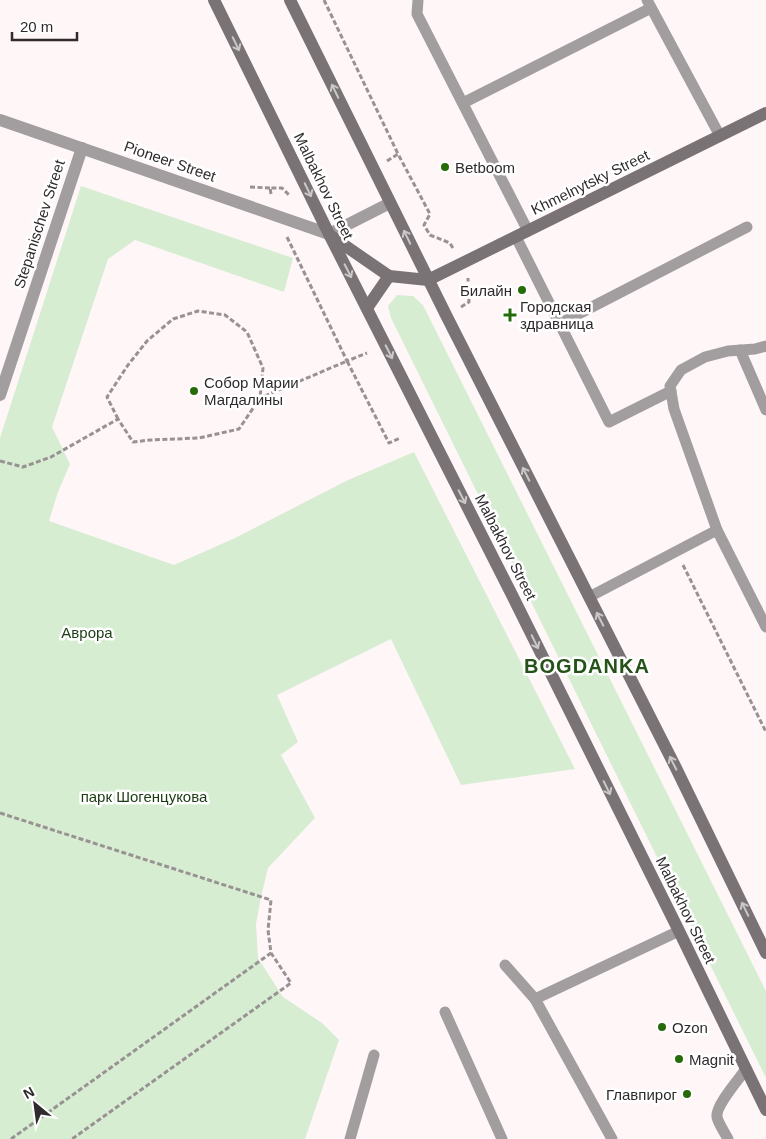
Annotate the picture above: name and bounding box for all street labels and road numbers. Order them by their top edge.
street label: Malbakhov Street [291,130,358,243]
street label: Pioneer Street [122,137,219,185]
street label: Khmelnytsky Street [528,146,653,218]
street label: Stepanischev Street [10,157,68,290]
street label: Malbakhov Street [472,491,540,604]
street label: Malbakhov Street [653,854,720,967]

